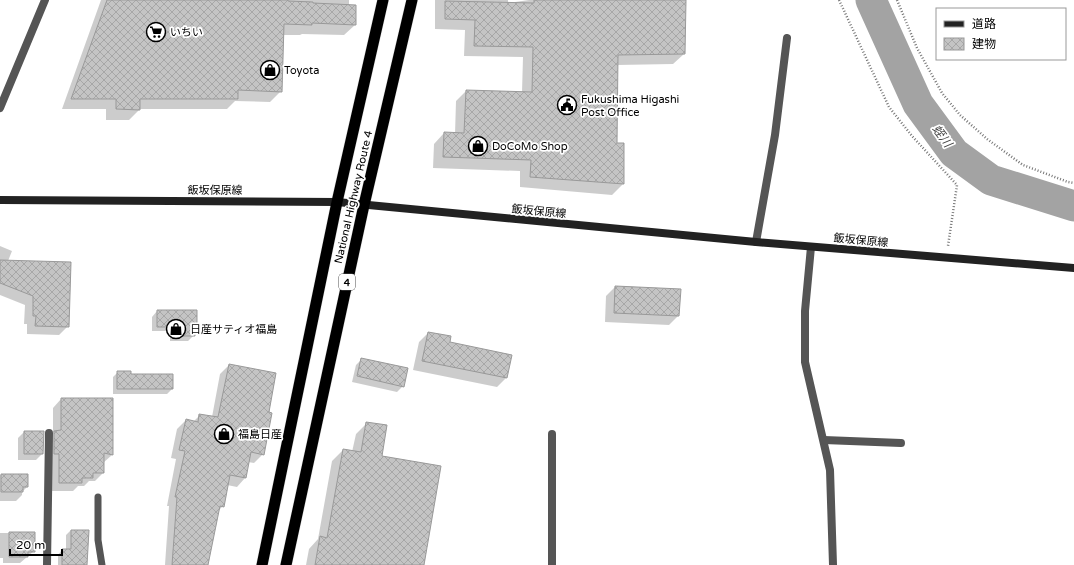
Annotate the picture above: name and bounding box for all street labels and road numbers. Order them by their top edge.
street label: National Highway Route 4 [332,129,375,265]
street label: 飯坂保原線 [188,184,243,197]
street label: 飯坂保原線 [511,203,567,220]
street label: 飯坂保原線 [833,232,889,249]
road number: 4 [339,274,355,290]

